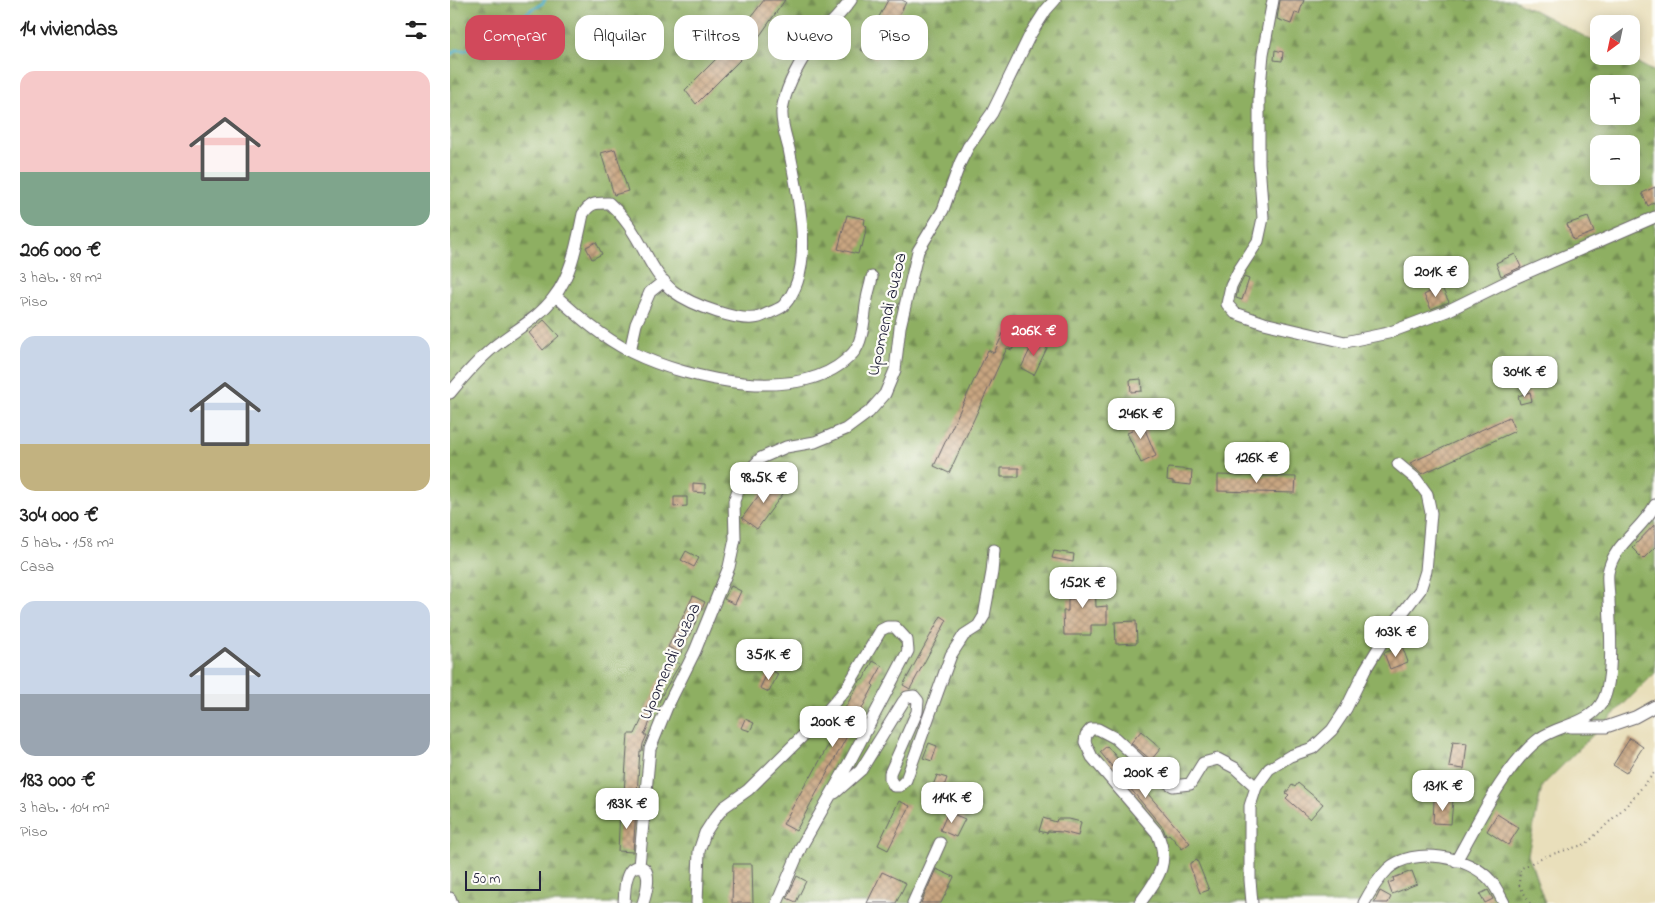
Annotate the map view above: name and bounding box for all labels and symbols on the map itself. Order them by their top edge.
north arrow [1590,15,1640,65]
street label: Upomendi auzoa [861,250,915,379]
pin: 201K € [1395,256,1477,298]
pin: 206K € [993,314,1075,357]
pin: 304K € [1484,356,1566,398]
pin: 246K € [1100,398,1182,440]
pin: 126K € [1216,442,1298,484]
pin: 98.5K € [718,462,810,504]
pin: 152K € [1042,566,1124,609]
street label: Upomendi auzoa [633,599,708,725]
pin: 103K € [1355,616,1437,658]
pin: 351K € [728,638,810,681]
pin: 200K € [792,706,874,748]
pin: 200K € [1105,756,1187,799]
pin: 131K € [1402,770,1484,812]
pin: 114K € [911,782,993,824]
pin: 183K € [586,788,668,830]
scale bar [465,868,541,891]

